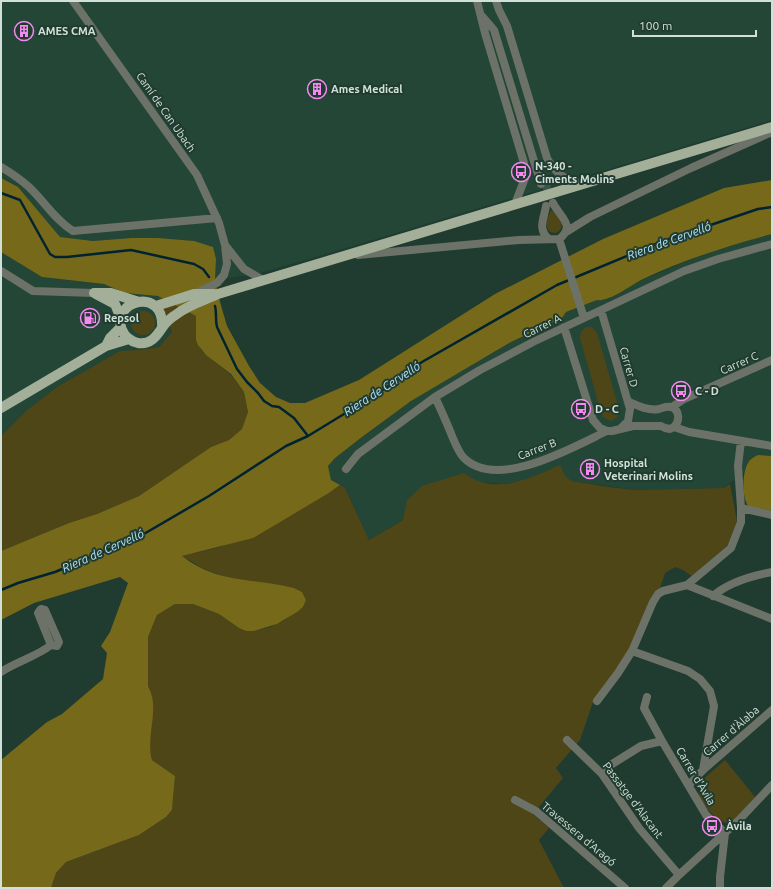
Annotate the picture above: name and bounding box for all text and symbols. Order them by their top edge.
scale bar [633,12,756,38]
text: 100 m [639,19,672,32]
building icon: AMES CMA [13,20,35,42]
place label: AMES CMA [38,25,96,37]
street label: Camí de Can Ubach [134,70,198,154]
building icon: Ames Medical [306,78,328,100]
place label: Ames Medical [331,83,403,95]
place label: N-340 - Ciments Molins [535,160,614,185]
bus stop icon: N-340 - Ciments Molins [510,161,532,183]
water label: Riera de Cervelló [625,219,713,262]
fuel station icon: Repsol [79,307,101,329]
street label: Carrer A [521,311,564,340]
place label: Repsol [104,312,140,324]
street label: Carrer D [618,346,641,389]
street label: Carrer C [718,349,760,377]
water label: Riera de Cervelló [341,359,423,418]
bus stop icon: C - D [670,380,692,402]
place label: C - D [695,385,719,397]
bus stop icon: D - C [570,398,592,420]
place label: D - C [595,403,619,415]
street label: Carrer B [516,436,558,462]
place label: Hospital Veterinari Molins [604,457,693,482]
building icon: Hospital Veterinari Molins [579,458,601,480]
water label: Riera de Cervelló [60,526,146,574]
street label: Carrer d'Àlaba [700,703,761,758]
street label: Carrer d'Àvila [674,744,719,807]
street label: Passatge d'Alacant [601,760,666,841]
street label: Travessera d'Aragó [540,800,618,868]
bus stop icon: Àvila [701,815,723,837]
place label: Àvila [726,819,752,832]

